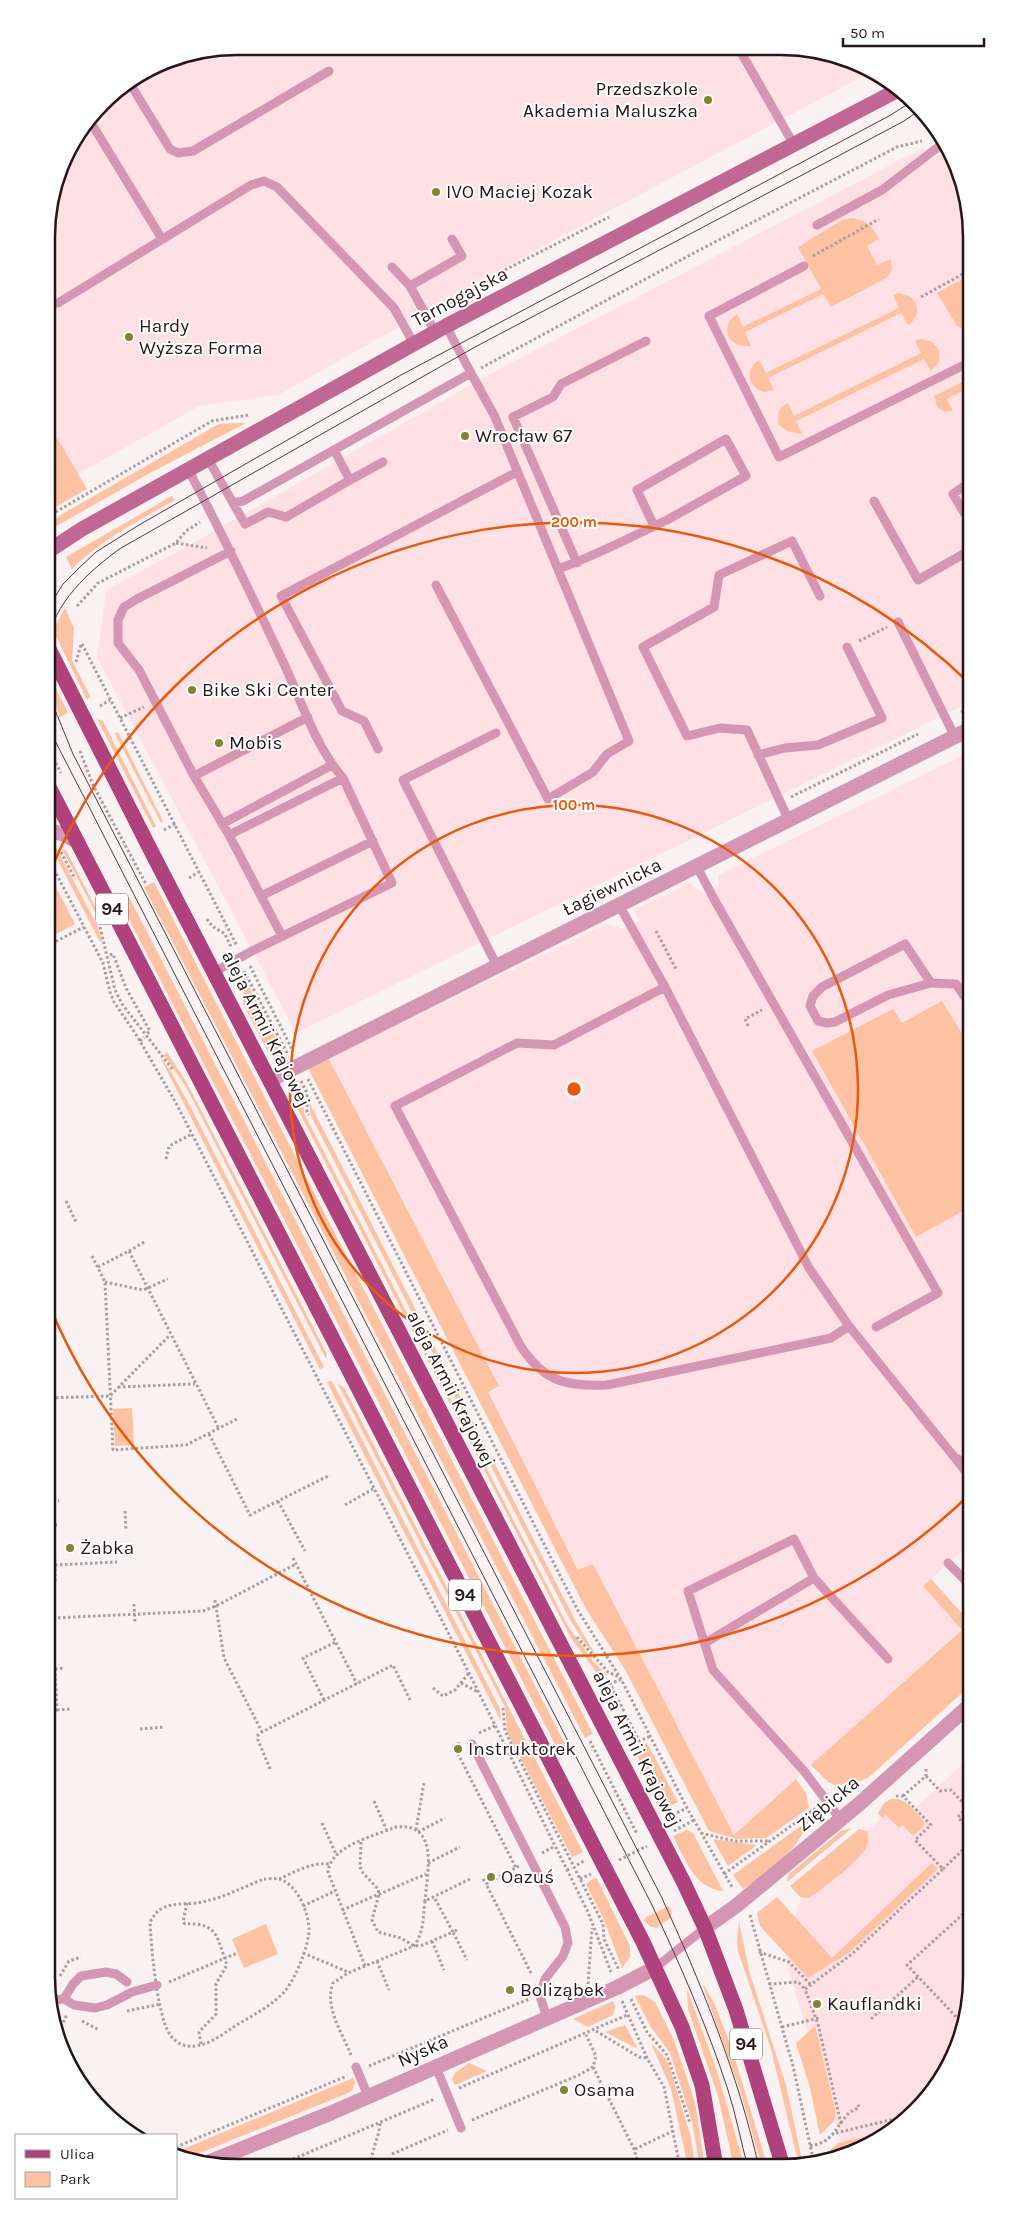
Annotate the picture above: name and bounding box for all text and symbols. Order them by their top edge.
scale bar [843,15,984,47]
text: 50 m [850,24,885,42]
place label: Przedszkole Akademia Maluszka [523,78,698,122]
marker: Przedszkole Akademia Maluszka [702,94,714,106]
place label: IVO Maciej Kozak [446,181,593,203]
marker: IVO Maciej Kozak [430,186,442,198]
street label: Tarnogajska [408,263,512,331]
place label: Hardy Wyższa Forma [139,315,263,359]
marker: Hardy Wyższa Forma [123,331,135,343]
place label: Wrocław 67 [475,425,572,447]
marker: Wrocław 67 [459,430,471,442]
text: 200 m [551,513,597,531]
place label: Bike Ski Center [202,679,334,701]
marker: Bike Ski Center [186,684,198,696]
place label: Mobis [229,732,282,754]
marker: Mobis [213,737,225,749]
text: 100 m [553,796,595,814]
street label: Łagiewnicka [559,854,665,920]
road number: 94 [96,894,128,924]
street label: aleja Armii Krajowej [217,947,315,1111]
centre of rings [565,1080,583,1098]
street label: aleja Armii Krajowej [402,1307,500,1471]
place label: Żabka [80,1537,134,1559]
marker: Żabka [64,1542,76,1554]
road number: 94 [449,1580,481,1610]
street label: aleja Armii Krajowej [588,1667,686,1831]
place label: Instruktorek [468,1738,576,1760]
marker: Instruktorek [452,1743,464,1755]
street label: Ziębicka [792,1772,864,1836]
place label: Oazuś [501,1866,554,1888]
marker: Oazuś [485,1871,497,1883]
place label: Boliząbek [520,1979,605,2001]
marker: Boliząbek [504,1984,516,1996]
place label: Kauflandki [827,1993,922,2015]
marker: Kauflandki [811,1998,823,2010]
road number: 94 [730,2028,762,2060]
street label: Nyska [394,2030,452,2072]
place label: Osama [574,2079,635,2101]
marker: Osama [558,2084,570,2096]
legend [15,2134,178,2199]
text: Ulica [60,2145,94,2163]
text: Park [60,2170,90,2188]

